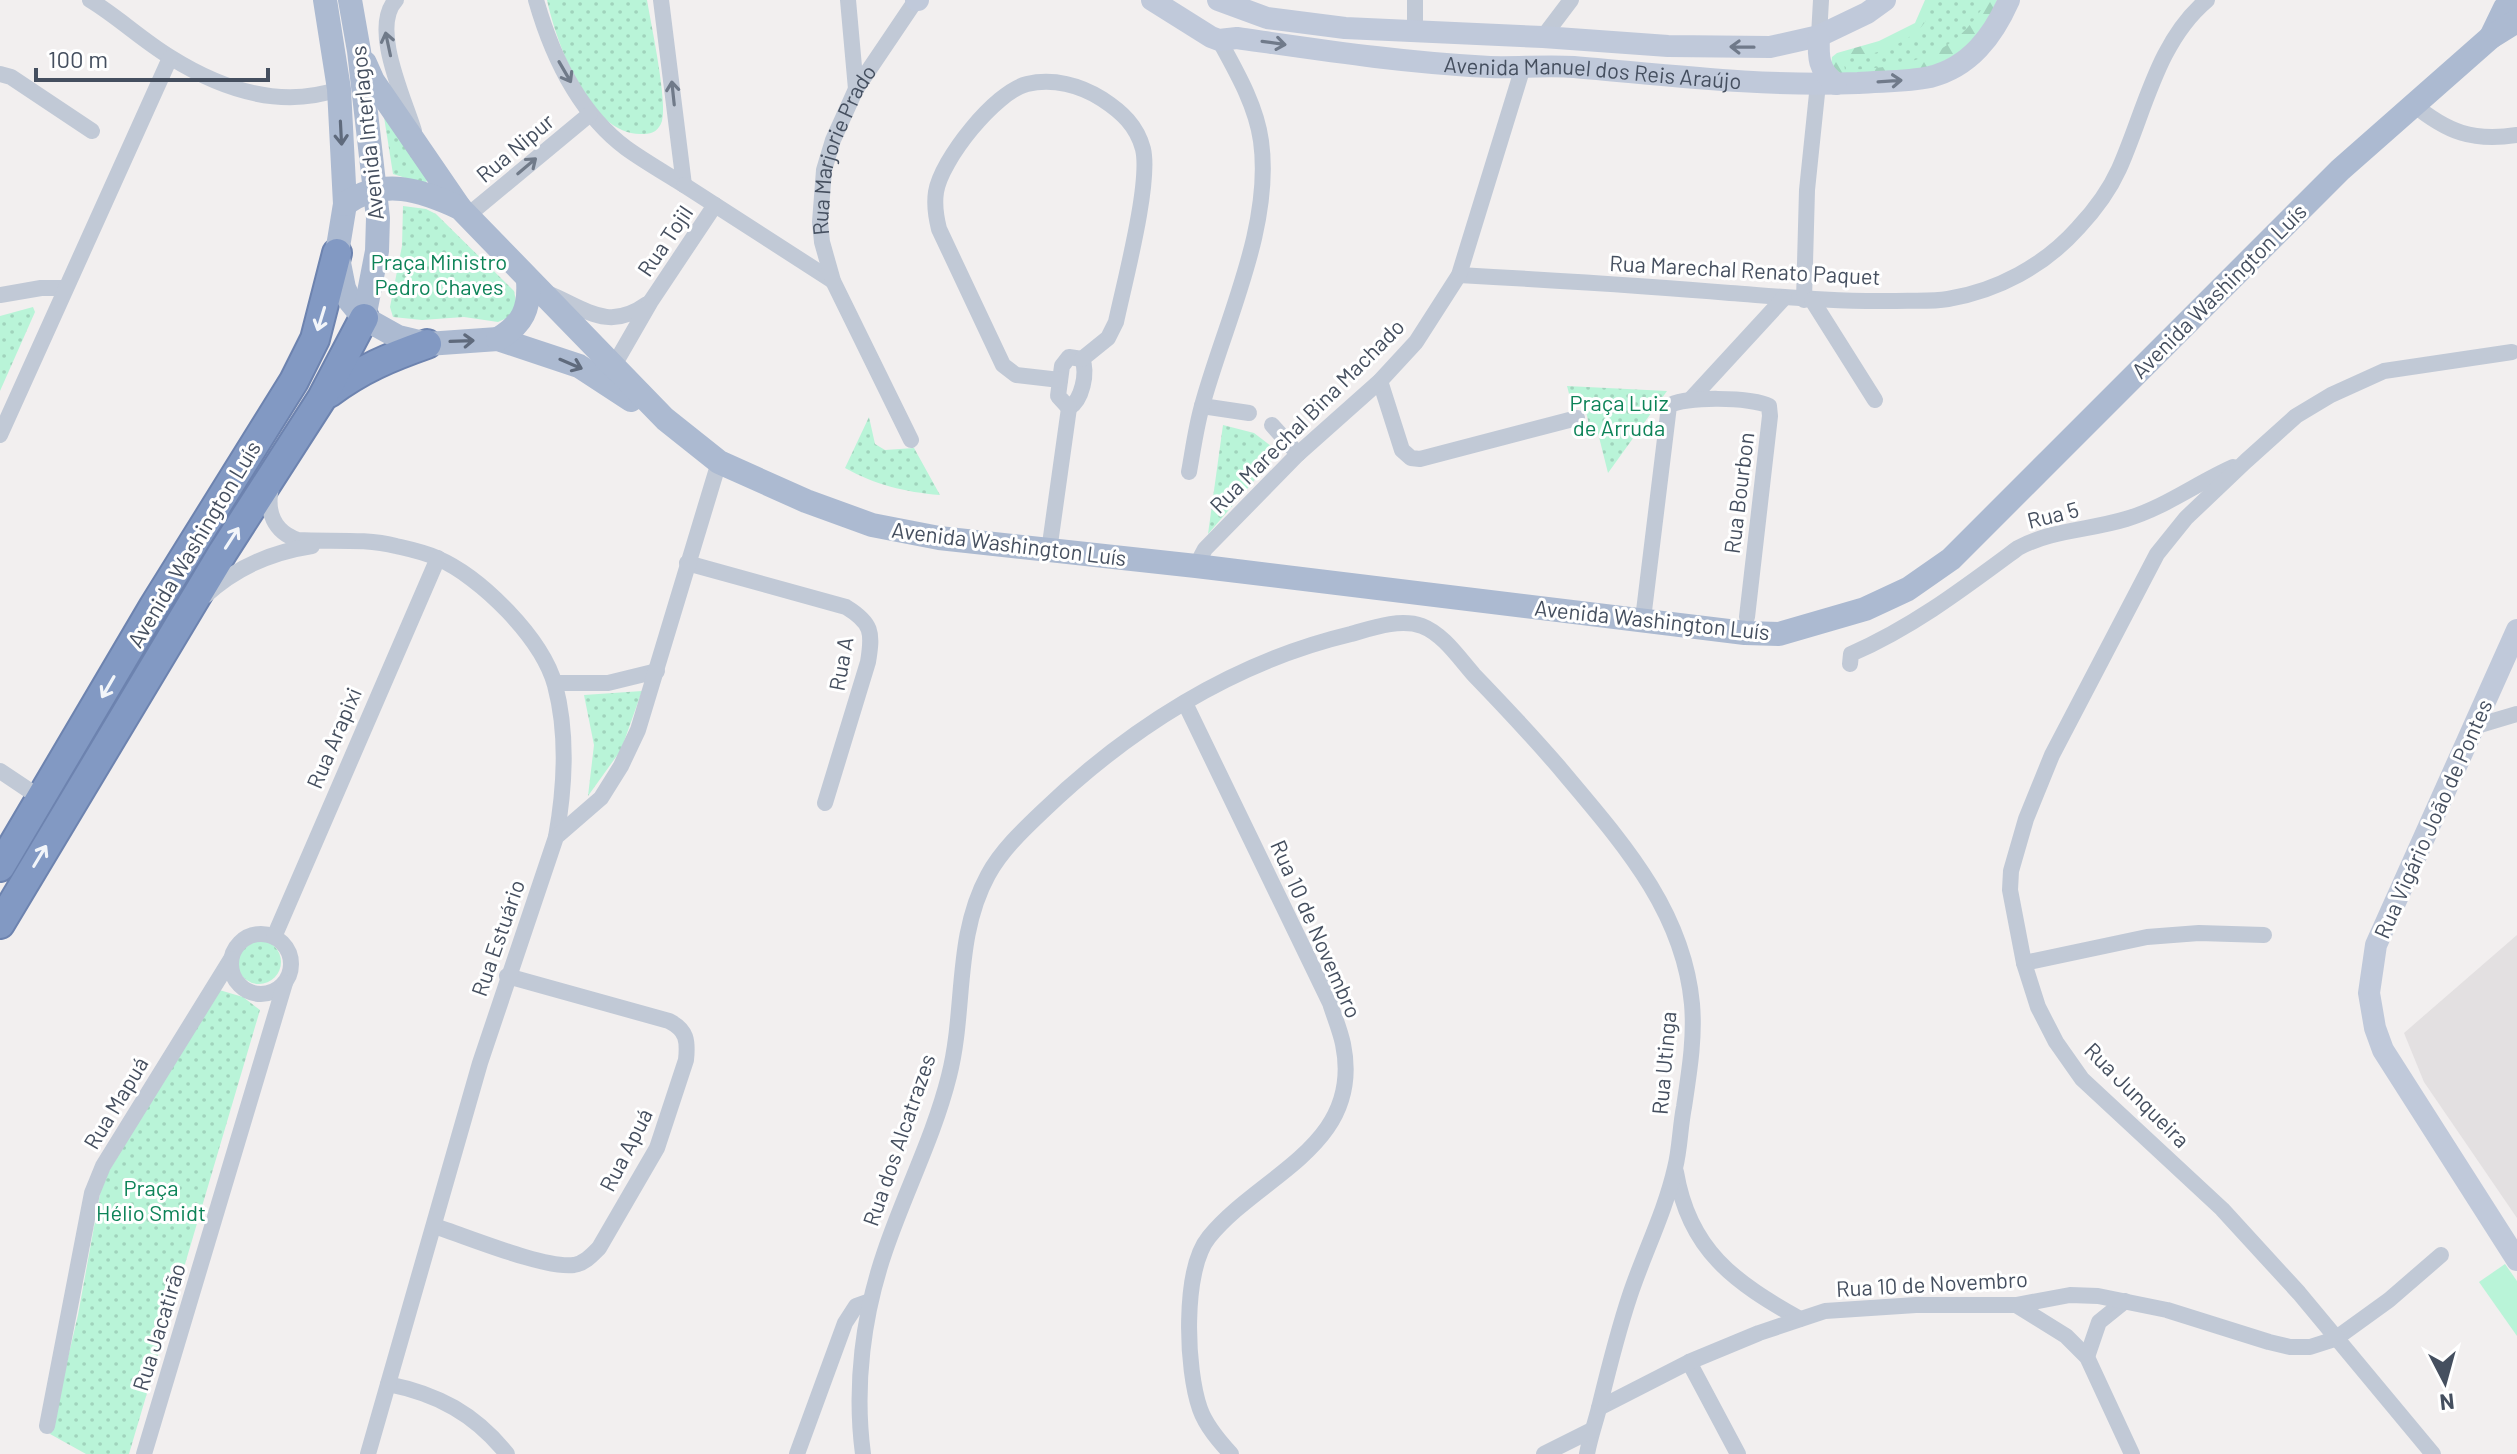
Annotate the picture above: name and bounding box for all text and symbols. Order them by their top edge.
scale bar [36,32,268,82]
one-way arrow [380,32,395,57]
one-way arrow [1261,36,1286,51]
one-way arrow [1729,39,1756,55]
text: 100 m [48,44,108,73]
street label: Avenida Interlagos [344,45,388,222]
street label: Avenida Manuel dos Reis Araújo [1443,50,1742,93]
street label: Rua Marjorie Prado [806,59,881,237]
one-way arrow [557,60,573,83]
one-way arrow [1876,73,1903,88]
one-way arrow [666,80,681,107]
street label: Rua Nipur [470,107,558,187]
one-way arrow [334,119,349,146]
one-way arrow [517,158,538,176]
street label: Avenida Washington Luís [2126,198,2311,383]
street label: Rua Tojil [631,200,697,281]
park label: Praça Ministro Pedro Chaves [371,248,507,299]
street label: Rua Marechal Renato Paquet [1609,249,1881,289]
one-way arrow [313,306,328,332]
street label: Rua Marechal Bina Machado [1204,313,1409,518]
one-way arrow [448,333,475,348]
one-way arrow [559,358,583,373]
park label: Praça Luiz de Arruda [1569,389,1669,440]
street label: Rua Bourbon [1718,431,1758,555]
street label: Avenida Washington Luís [121,436,265,651]
street label: Rua 5 [2024,495,2081,533]
street label: Avenida Washington Luís [890,516,1128,570]
one-way arrow [225,527,241,550]
street label: Avenida Washington Luís [1533,594,1771,644]
street label: Rua A [823,635,858,693]
one-way arrow [100,675,116,698]
street label: Rua Arapixi [300,683,366,792]
street label: Rua Vigário João de Pontes [2368,695,2497,942]
street label: Rua 10 de Novembro [1266,836,1368,1022]
one-way arrow [32,845,48,868]
street label: Rua Estuário [465,876,529,999]
street label: Rua Utinga [1646,1010,1680,1116]
street label: Rua Junqueira [2080,1036,2196,1152]
street label: Rua dos Alcatrazes [856,1050,940,1229]
street label: Rua Mapuá [77,1052,153,1153]
street label: Rua Apuá [593,1104,657,1195]
park label: Praça Hélio Smidt [96,1174,206,1225]
street label: Rua Jacatirão [126,1260,190,1394]
street label: Rua 10 de Novembro [1835,1265,2028,1301]
north arrow [2405,1342,2485,1422]
text: N [2439,1389,2456,1417]

